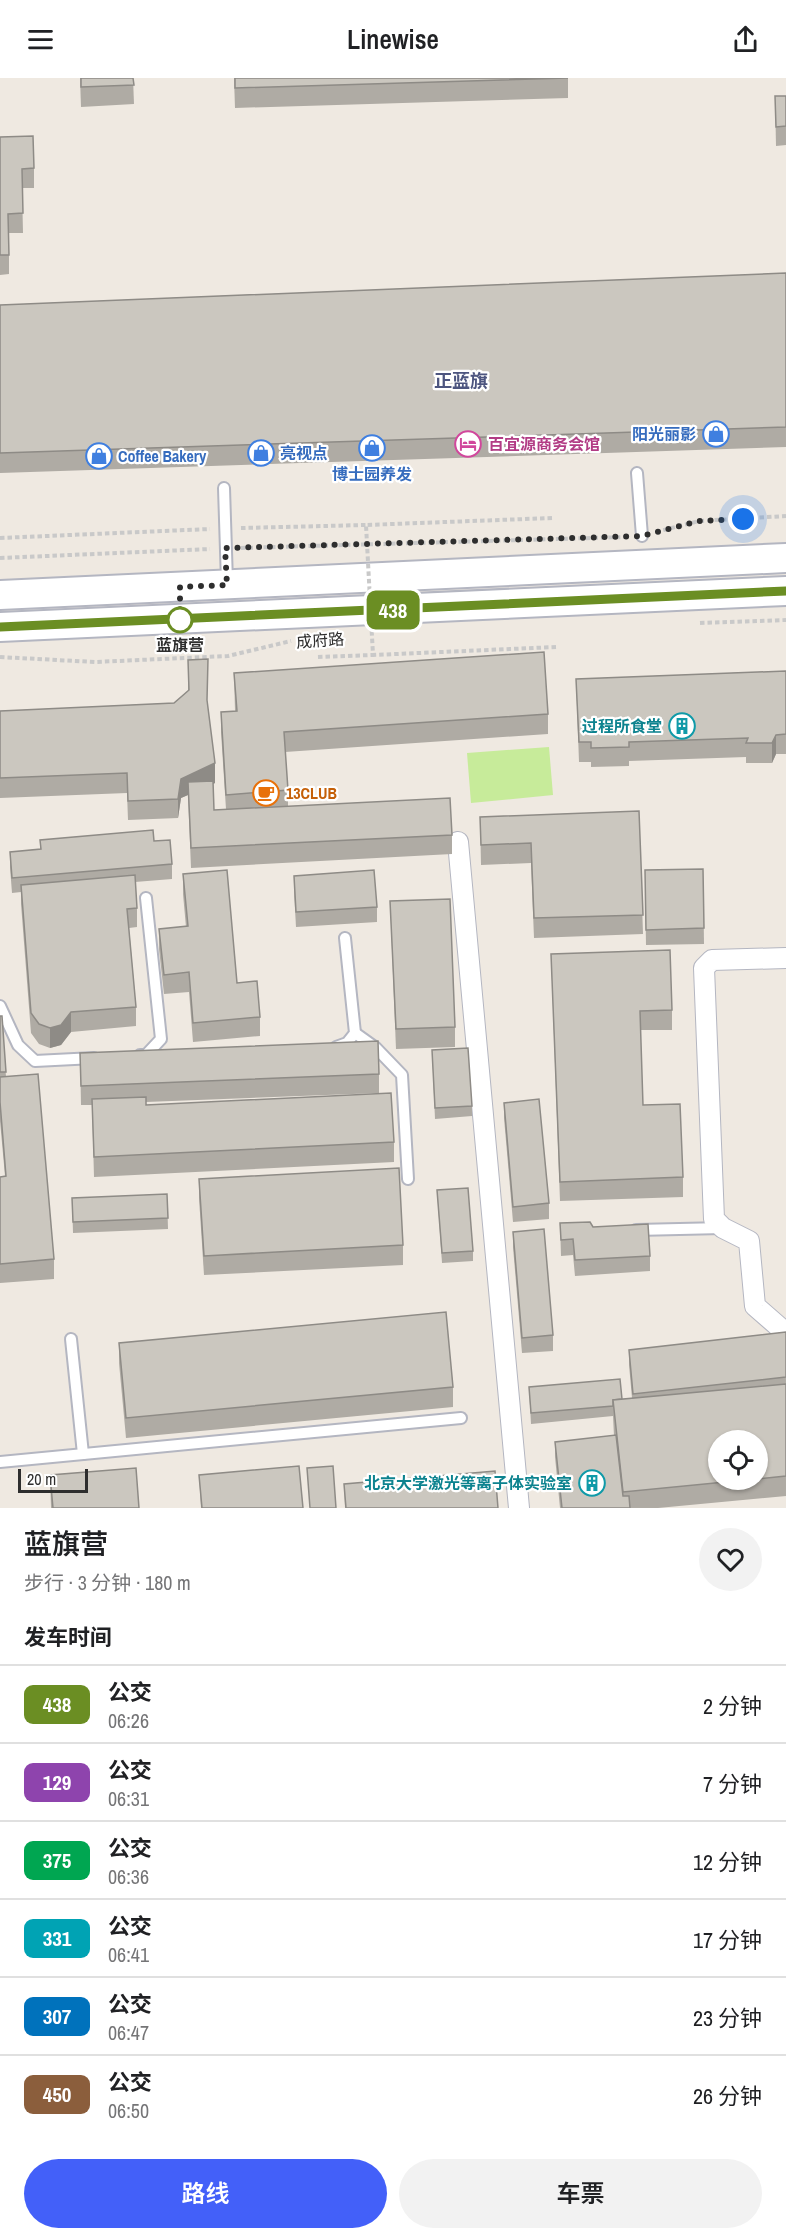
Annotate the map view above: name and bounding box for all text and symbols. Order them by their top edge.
text: Linewise [347,21,439,57]
icon: menu [24,23,57,56]
icon: share [729,23,762,56]
district label: 正蓝旗 [434,368,488,393]
shop icon: 阳光丽影 [701,419,731,449]
place label: 阳光丽影 [632,423,696,445]
hotel icon: 百宜源商务会馆 [453,429,483,459]
shop icon: 博士园养发 [357,433,387,463]
place label: 百宜源商务会馆 [488,433,600,455]
shop icon: 亮视点 [246,438,276,468]
shop icon: Coffee Bakery [84,441,114,471]
place label: 亮视点 [280,442,328,464]
place label: Coffee Bakery [118,445,207,467]
place label: 博士园养发 [332,463,412,485]
your location [728,504,758,534]
line badge: 438 [358,590,428,630]
text: 438 [379,596,407,625]
marker: 蓝旗营 [167,607,193,633]
street label: 成府路 [295,627,345,653]
place label: 蓝旗营 [156,634,204,656]
building icon: 过程所食堂 [667,711,697,741]
place label: 过程所食堂 [582,715,662,737]
cafe icon: 13CLUB [251,778,281,808]
place label: 13CLUB [286,782,337,804]
map controls [708,1430,768,1490]
button: locate [708,1430,768,1490]
scale bar [18,1466,88,1494]
text: 20 m [27,1468,56,1490]
building icon: 北京大学激光等离子体实验室 [577,1468,607,1498]
place label: 北京大学激光等离子体实验室 [364,1472,572,1494]
text: 蓝旗营 [24,1525,108,1563]
button: heart [699,1528,762,1591]
text: 步行 · 3 分钟 · 180 m [24,1569,191,1596]
text: 发车时间 [24,1622,112,1652]
text: 公交 [108,1677,152,1707]
text: 438 [43,1690,71,1719]
text: 2 分钟 [703,1691,762,1721]
text: 06:26 [108,1707,149,1734]
text: 公交 [108,1755,152,1785]
text: 129 [43,1768,71,1797]
text: 7 分钟 [703,1769,762,1799]
text: 06:31 [108,1785,149,1812]
text: 公交 [108,1833,152,1863]
text: 375 [43,1846,71,1875]
text: 12 分钟 [693,1847,762,1877]
text: 06:36 [108,1863,149,1890]
text: 公交 [108,1911,152,1941]
text: 331 [43,1924,71,1953]
text: 17 分钟 [693,1925,762,1955]
text: 06:41 [108,1941,149,1968]
text: 公交 [108,1989,152,2019]
text: 307 [43,2002,71,2031]
text: 23 分钟 [693,2003,762,2033]
text: 06:47 [108,2019,149,2046]
text: 公交 [108,2067,152,2097]
text: 450 [43,2080,71,2109]
text: 26 分钟 [693,2081,762,2111]
text: 06:50 [108,2097,149,2124]
button: 路线 [24,2159,387,2228]
button: 车票 [399,2159,762,2228]

